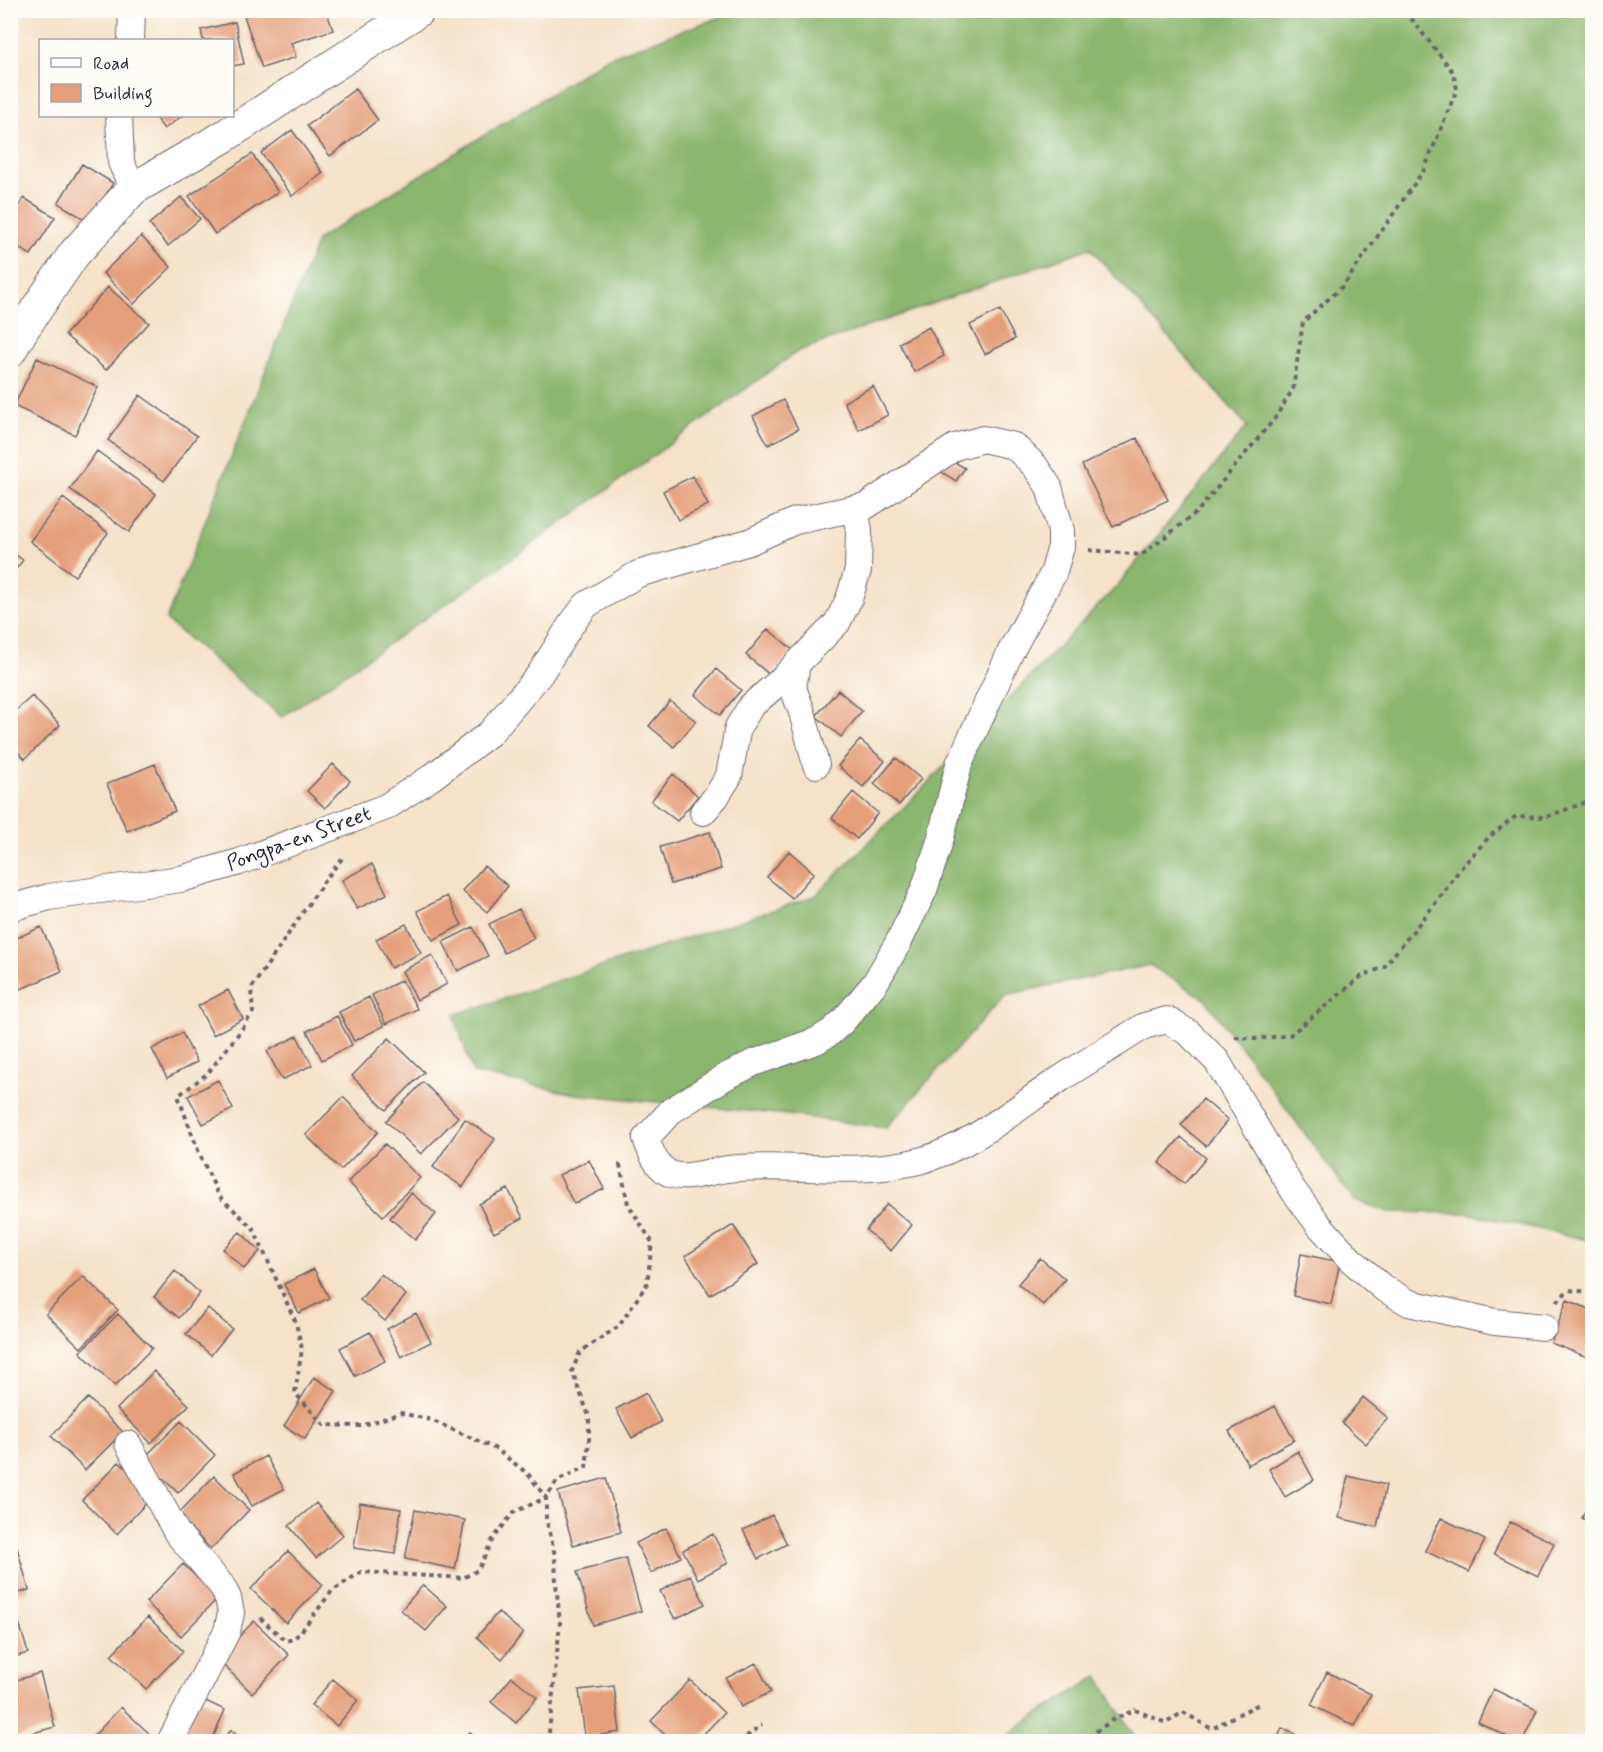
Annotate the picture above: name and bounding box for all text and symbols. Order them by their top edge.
legend [39,39,234,117]
text: Road [93,52,129,76]
text: Building [93,82,153,108]
street label: Pongpa-en Street [223,800,376,879]

